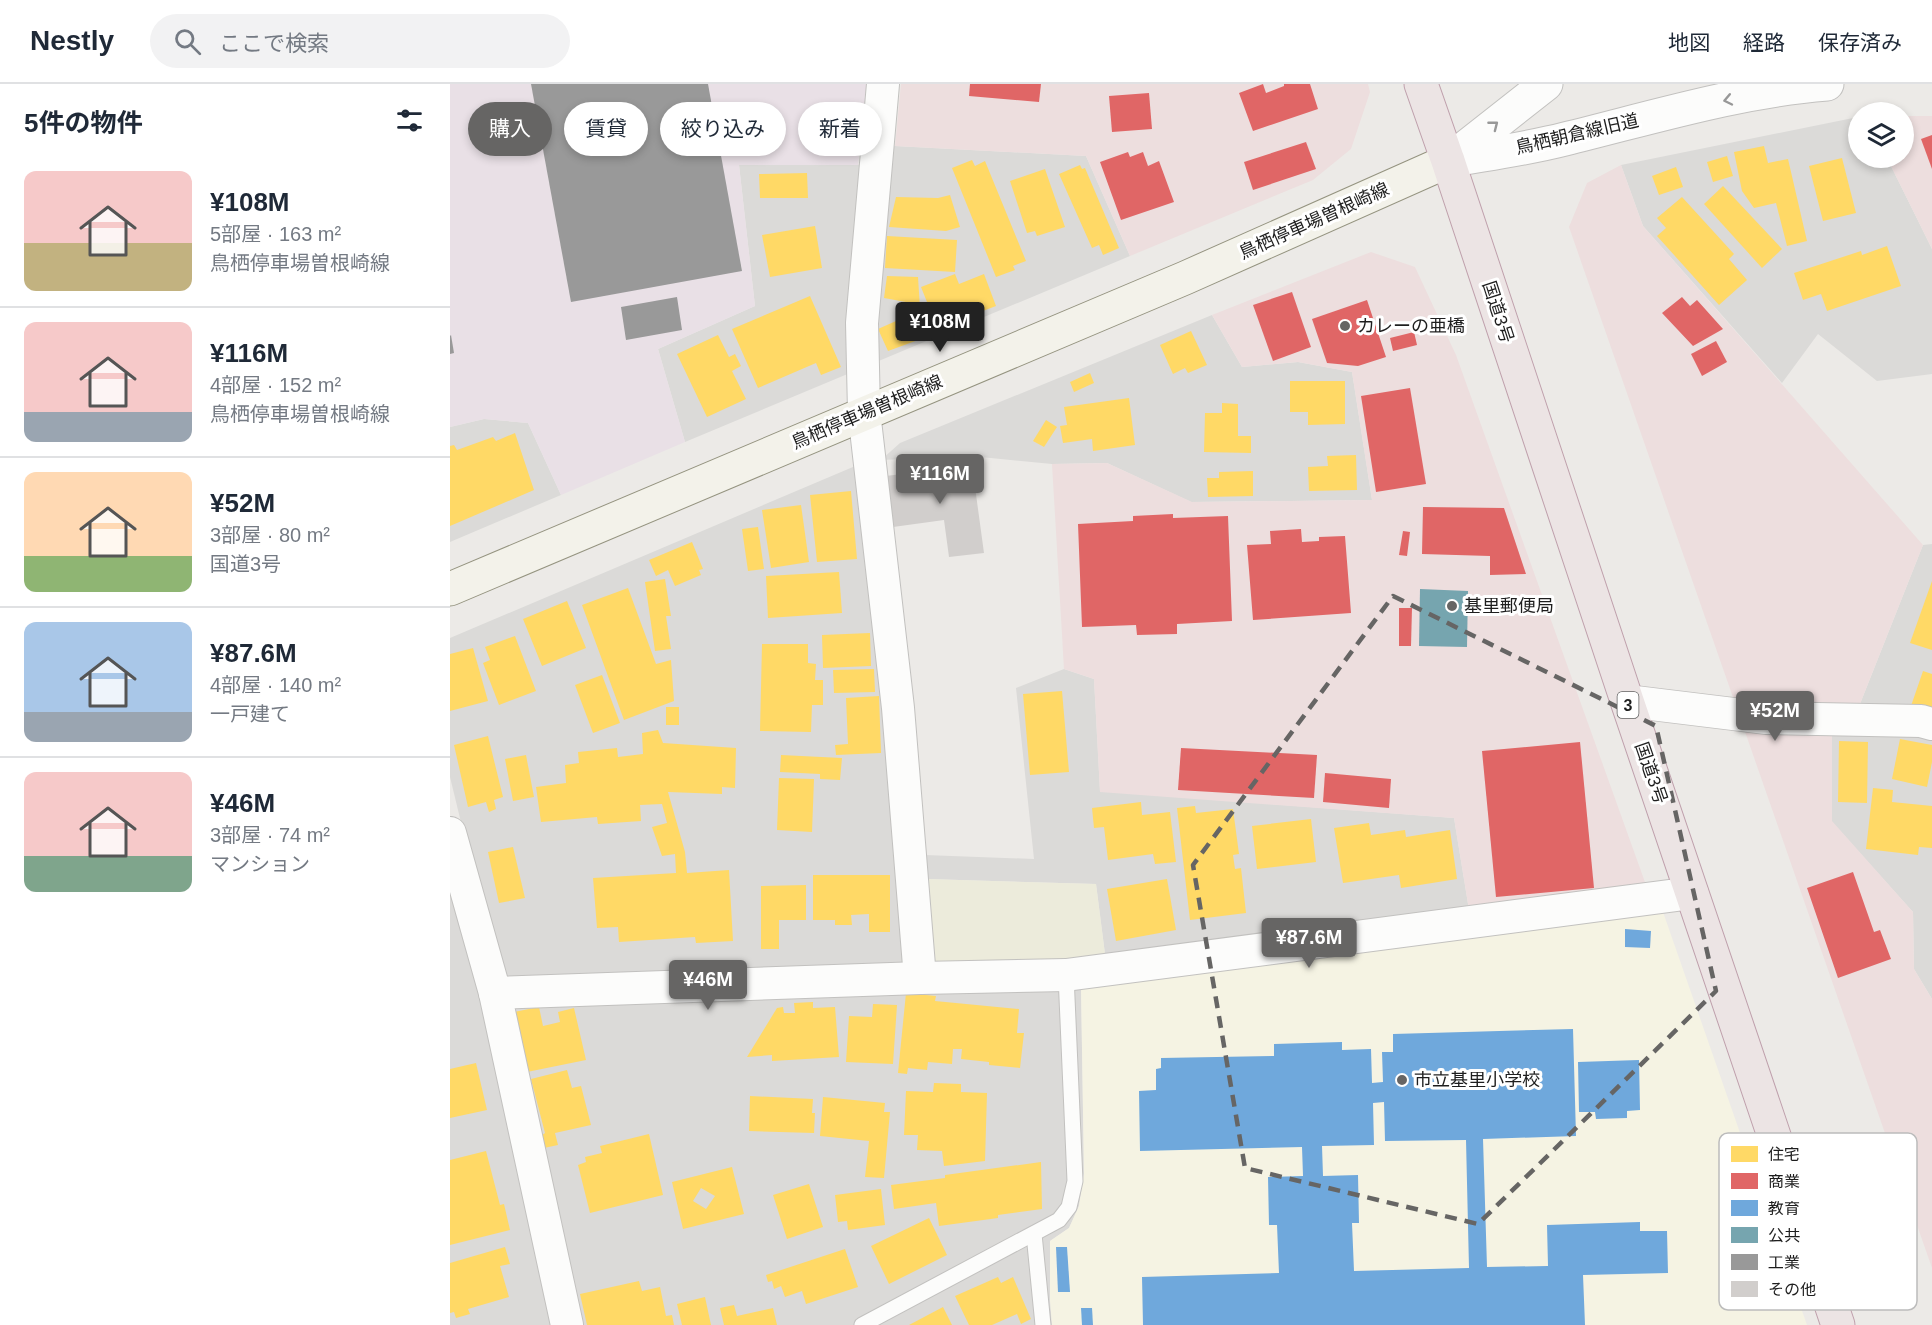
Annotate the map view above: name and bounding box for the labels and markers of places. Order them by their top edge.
pin: ¥108M [898,302,982,353]
place label: カレーの亜橋 [1357,316,1465,336]
marker: カレーの亜橋 [1338,319,1352,333]
pin: ¥116M [898,454,982,505]
place label: 基里郵便局 [1464,596,1554,616]
marker: 基里郵便局 [1445,599,1459,613]
pin: ¥52M [1739,691,1811,742]
pin: ¥87.6M [1260,918,1358,969]
pin: ¥46M [672,960,744,1011]
place label: 市立基里小学校 [1414,1070,1540,1090]
marker: 市立基里小学校 [1395,1073,1409,1087]

